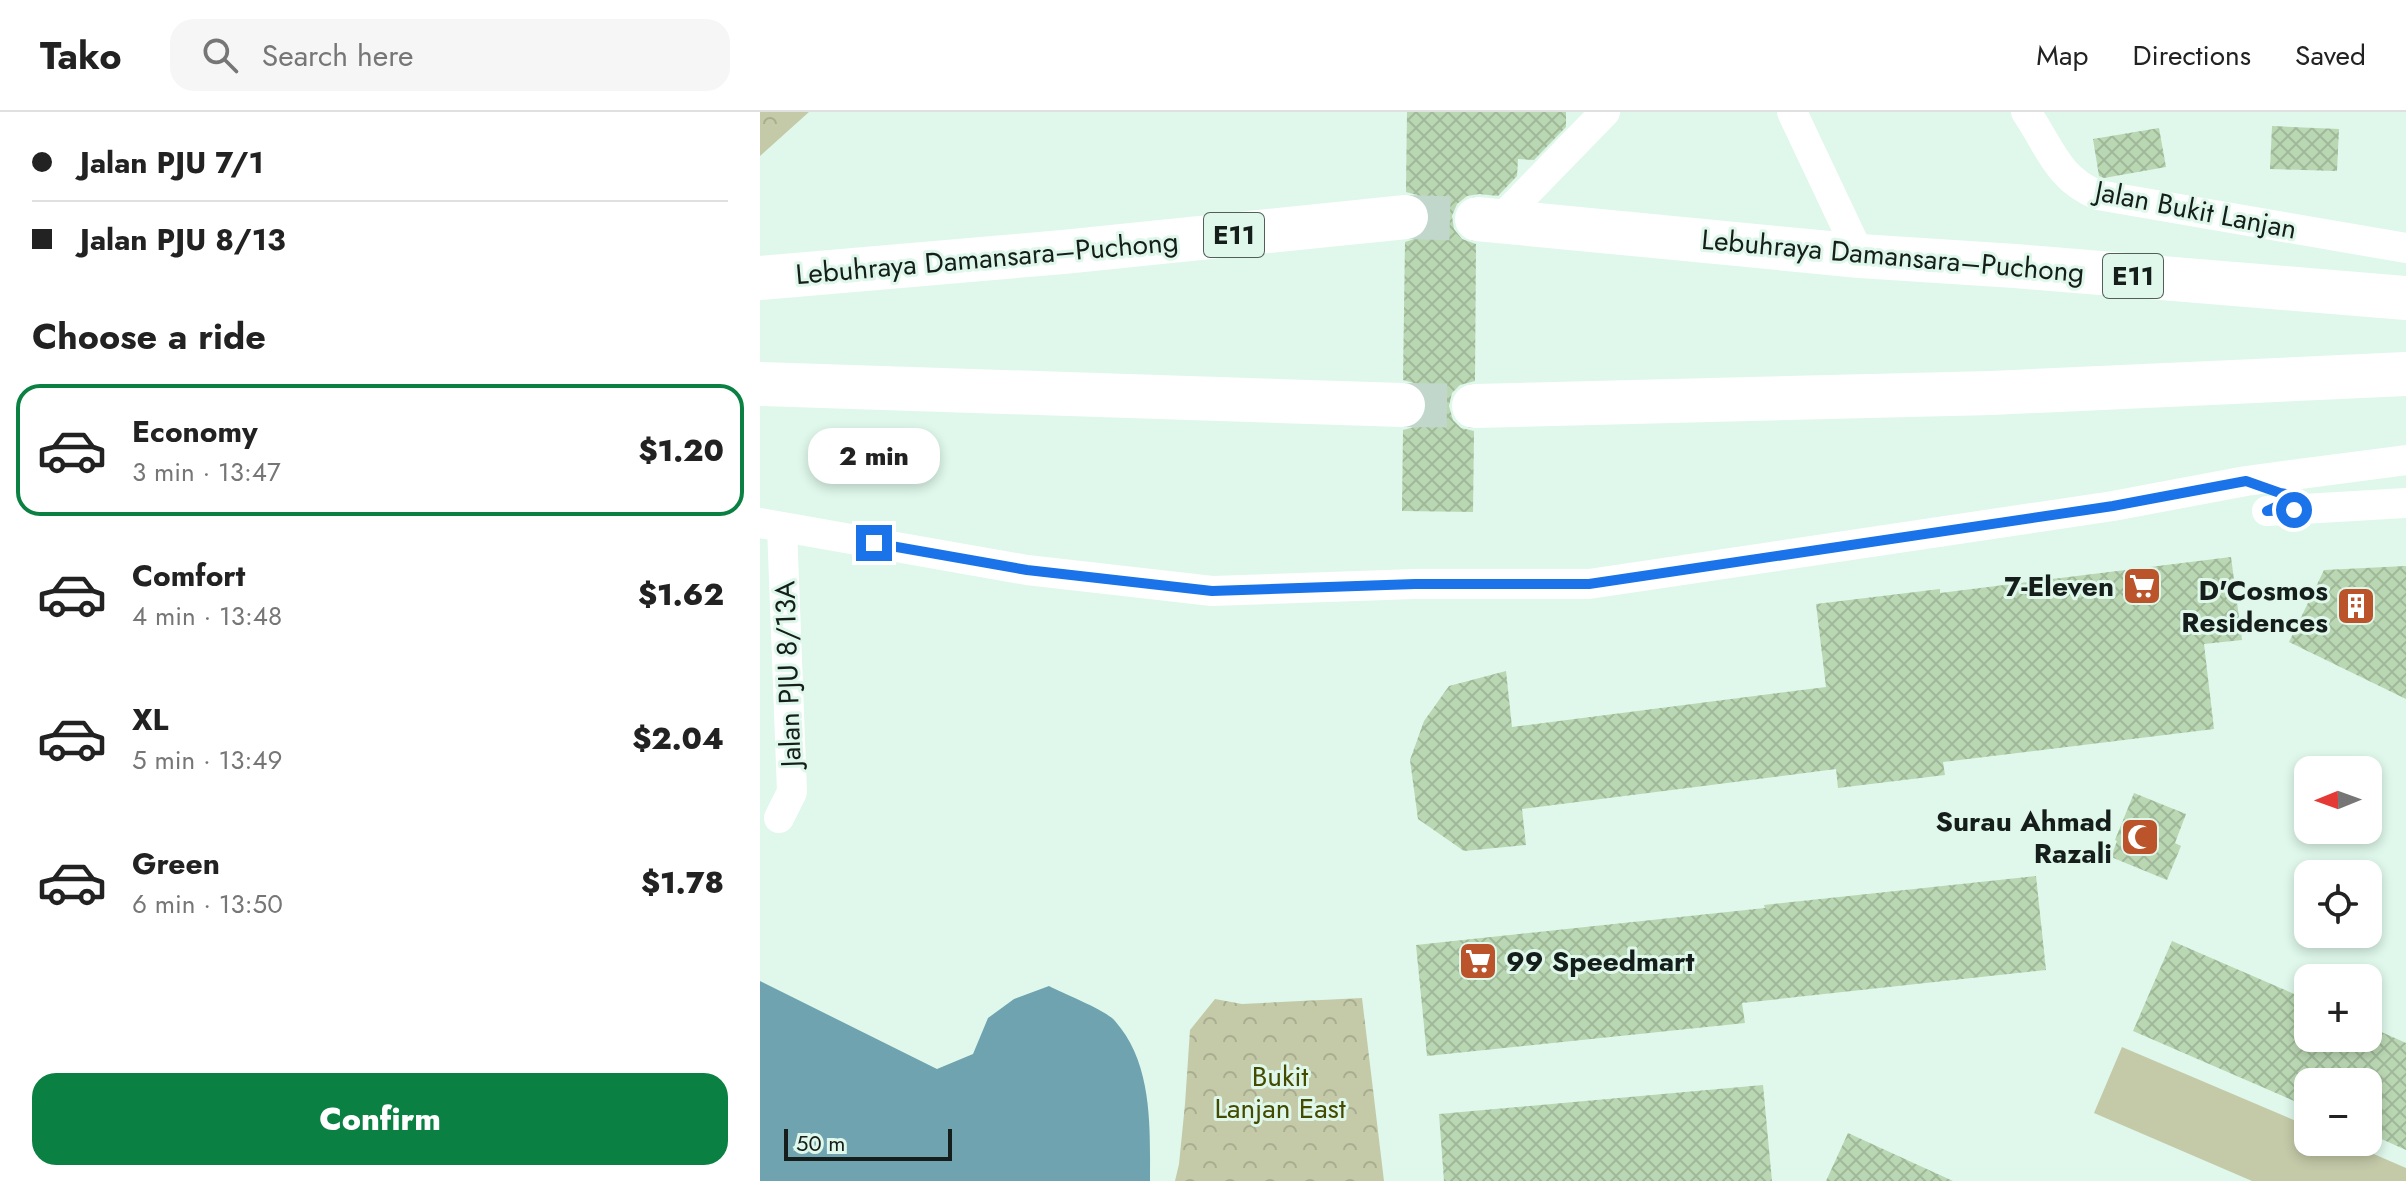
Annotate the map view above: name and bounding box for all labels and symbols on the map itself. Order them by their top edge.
street label: Jalan Bukit Lanjan [2088,170,2300,250]
road number: E11 [1204,213,1264,257]
street label: Lebuhraya Damansara–Puchong [1700,219,2086,293]
street label: Lebuhraya Damansara–Puchong [794,221,1180,295]
road number: E11 [2103,254,2163,298]
callout: 2 min [808,427,940,483]
route start [2276,492,2312,528]
route end [856,525,892,561]
supermarket icon: 7-Eleven [2121,565,2163,607]
place label: 7-Eleven [2004,566,2114,607]
place label: D'Cosmos Residences [2181,570,2328,643]
street label: Jalan PJU 8/13A [764,580,812,772]
building icon: D'Cosmos Residences [2335,585,2377,627]
north arrow [2294,756,2382,844]
place label: Surau Ahmad Razali [1935,801,2112,874]
mosque icon: Surau Ahmad Razali [2119,816,2161,858]
supermarket icon: 99 Speedmart [1457,940,1499,982]
place label: 99 Speedmart [1506,941,1695,982]
park label: Bukit Lanjan East [1214,1056,1346,1129]
scale bar [784,1125,952,1161]

